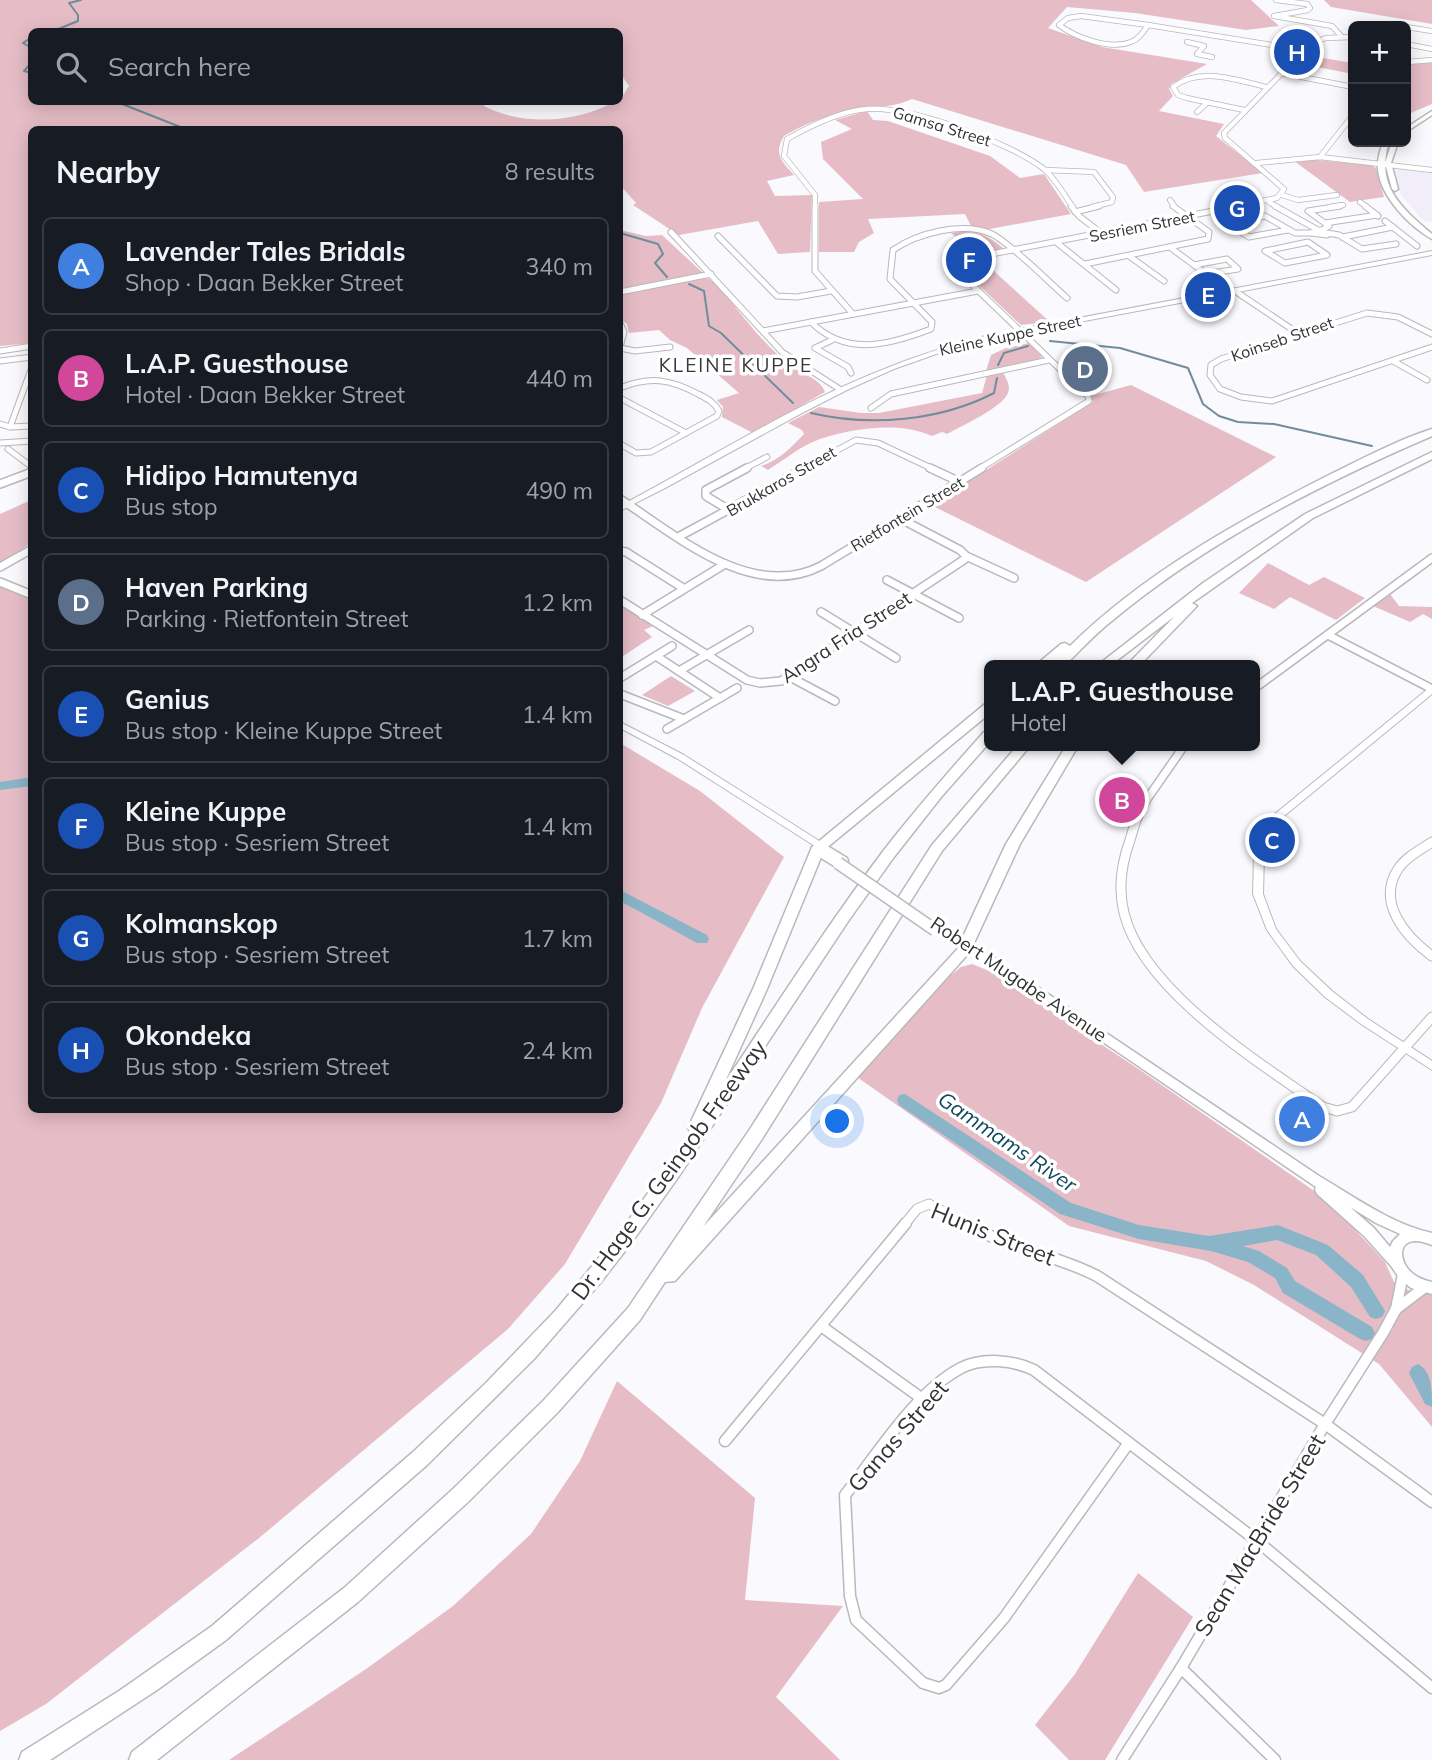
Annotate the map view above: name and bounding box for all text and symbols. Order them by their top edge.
map controls [1348,21,1411,147]
button: + [1348,21,1411,84]
pin: H [1274,26,1320,78]
search box [28,28,623,105]
icon: search [52,48,90,86]
text: Search here [108,50,251,83]
button: − [1348,84,1411,147]
street label: Gamsa Street [891,102,994,150]
text: Nearby [56,153,160,191]
text: 8 results [505,157,595,186]
pin: G [1214,182,1260,234]
street label: Sesriem Street [1087,206,1197,246]
pin: F [946,234,992,286]
text: Lavender Tales Bridals [125,235,405,268]
text: A [72,252,90,281]
text: 340 m [525,252,593,281]
text: Shop · Daan Bekker Street [125,268,403,297]
pin: E [1185,269,1231,321]
street label: Kleine Kuppe Street [937,310,1083,360]
street label: Koinseb Street [1228,312,1336,366]
pin: D [1062,343,1108,395]
text: L.A.P. Guesthouse [125,347,348,380]
district label: KLEINE KUPPE [659,353,813,377]
text: B [73,364,89,393]
text: 440 m [525,364,593,393]
text: Hotel · Daan Bekker Street [125,380,405,409]
street label: Brukkaros Street [723,441,840,520]
text: Hidipo Hamutenya [125,459,358,492]
street label: Rietfontein Street [847,472,968,556]
text: C [73,476,89,505]
text: 490 m [525,476,593,505]
text: Bus stop [125,492,217,521]
text: Haven Parking [125,571,308,604]
street label: Angra Fria Street [776,586,916,688]
text: D [72,588,90,617]
text: 1.2 km [522,588,593,617]
text: Parking · Rietfontein Street [125,604,409,633]
popup [984,660,1260,751]
text: L.A.P. Guesthouse [1010,675,1234,708]
text: Genius [125,683,209,716]
text: E [74,700,88,729]
text: 1.4 km [522,700,593,729]
text: Hotel [1010,708,1067,737]
text: Bus stop · Kleine Kuppe Street [125,716,442,745]
pin: B [1099,774,1145,826]
text: Kleine Kuppe [125,795,286,828]
text: F [74,812,88,841]
text: 1.4 km [522,812,593,841]
pin: C [1249,814,1295,866]
text: Bus stop · Sesriem Street [125,828,389,857]
text: Kolmanskop [125,907,278,940]
street label: Robert Mugabe Avenue [926,911,1112,1047]
text: G [72,924,90,953]
text: 1.7 km [522,924,593,953]
text: Bus stop · Sesriem Street [125,940,389,969]
text: Okondeka [125,1019,251,1052]
street label: Dr. Hage G. Geingob Freeway [564,1034,773,1306]
text: H [72,1036,90,1065]
text: 2.4 km [522,1036,593,1065]
text: Bus stop · Sesriem Street [125,1052,389,1081]
water label: Gammams River [933,1085,1083,1198]
pin: A [1279,1093,1325,1145]
your location [820,1104,854,1138]
street label: Hunis Street [927,1196,1059,1271]
street label: Ganas Street [841,1374,954,1498]
street label: Sean MacBride Street [1188,1429,1331,1641]

